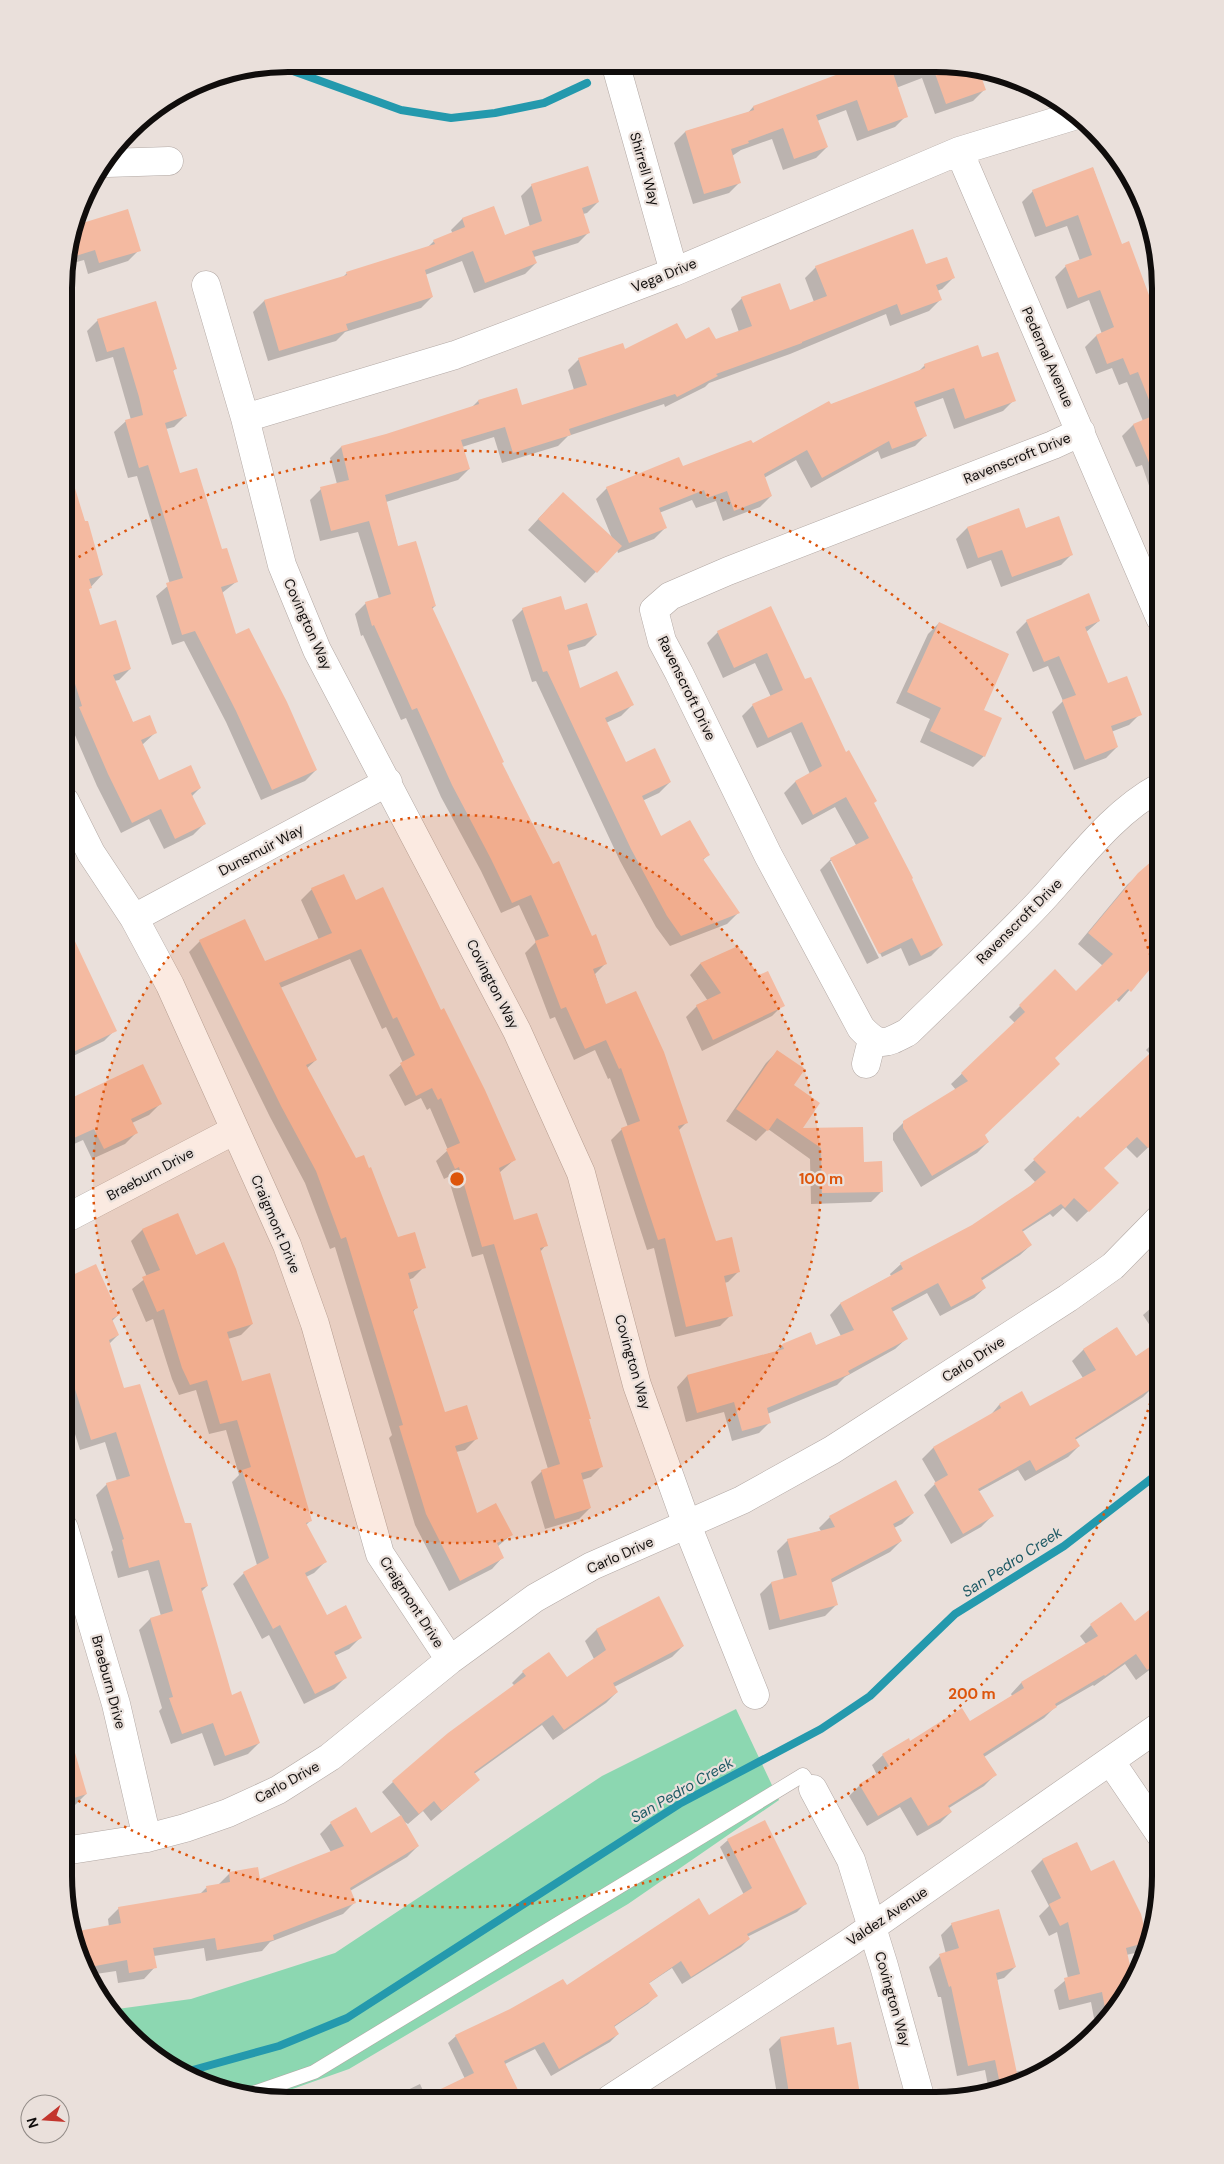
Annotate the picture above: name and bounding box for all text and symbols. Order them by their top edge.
street label: Shirrell Way [626,130,664,208]
street label: Vega Drive [629,254,699,296]
street label: Pedernal Avenue [1018,304,1078,410]
street label: Ravenscroft Drive [961,428,1073,488]
street label: Covington Way [280,576,336,673]
street label: Ravenscroft Drive [654,633,720,743]
street label: Dunsmuir Way [215,820,307,880]
street label: Ravenscroft Drive [972,874,1066,968]
street label: Covington Way [463,936,523,1032]
street label: Braeburn Drive [103,1143,197,1204]
text: 100 m [799,1169,843,1189]
centre of rings [448,1170,466,1188]
street label: Craigmont Drive [247,1172,305,1276]
street label: Covington Way [611,1312,655,1412]
street label: Carlo Drive [938,1332,1008,1386]
water label: San Pedro Creek [958,1522,1066,1602]
street label: Carlo Drive [584,1532,656,1578]
street label: Craigmont Drive [376,1553,448,1651]
street label: Braeburn Drive [88,1633,130,1731]
text: 200 m [948,1684,996,1704]
water label: San Pedro Creek [627,1752,737,1828]
street label: Carlo Drive [252,1757,323,1807]
street label: Valdez Avenue [843,1882,931,1950]
street label: Covington Way [871,1949,915,2049]
north arrow [20,2094,70,2144]
text: N [22,2115,43,2130]

